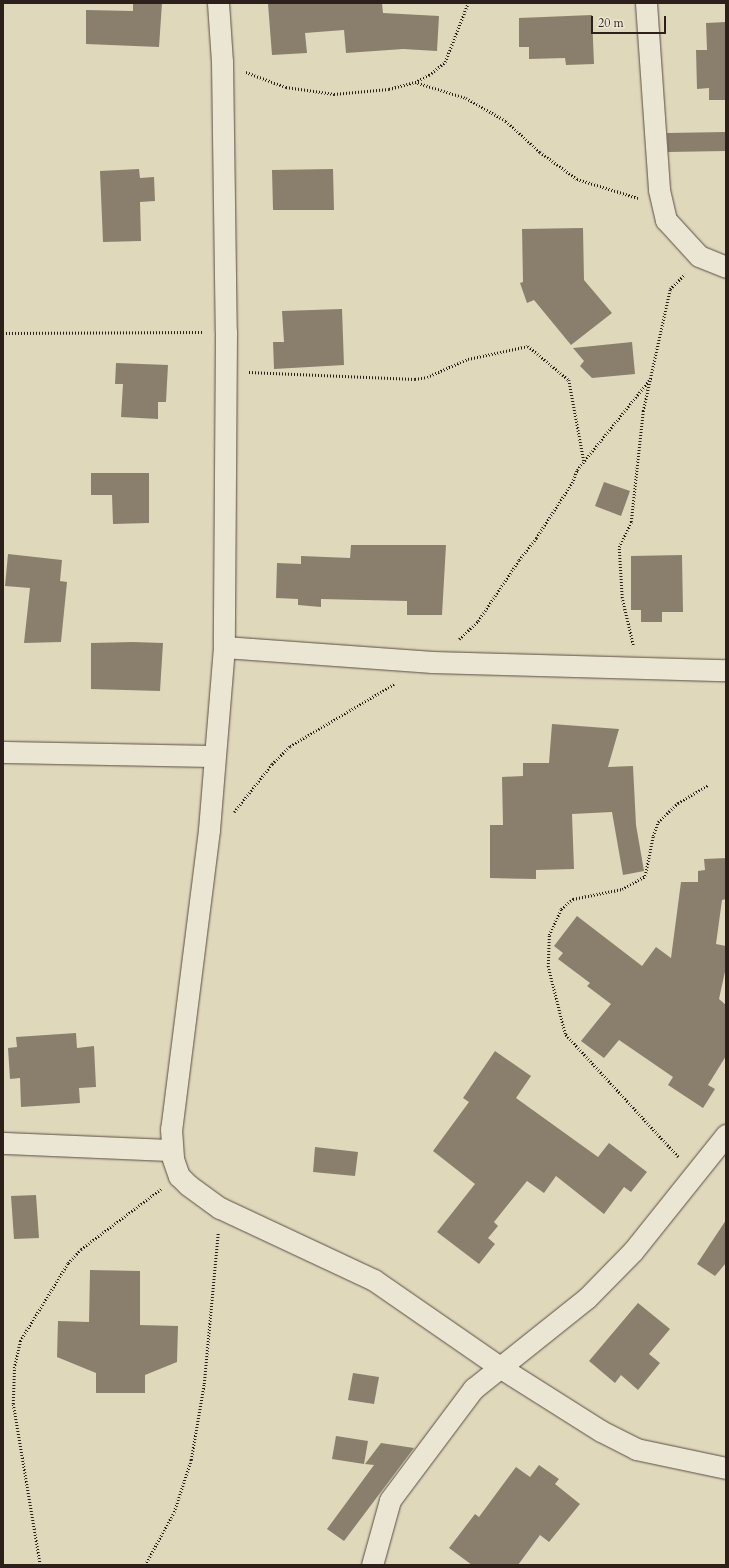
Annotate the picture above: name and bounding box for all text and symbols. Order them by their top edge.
scale bar [593,8,668,34]
text: 20 m [598,15,624,31]

